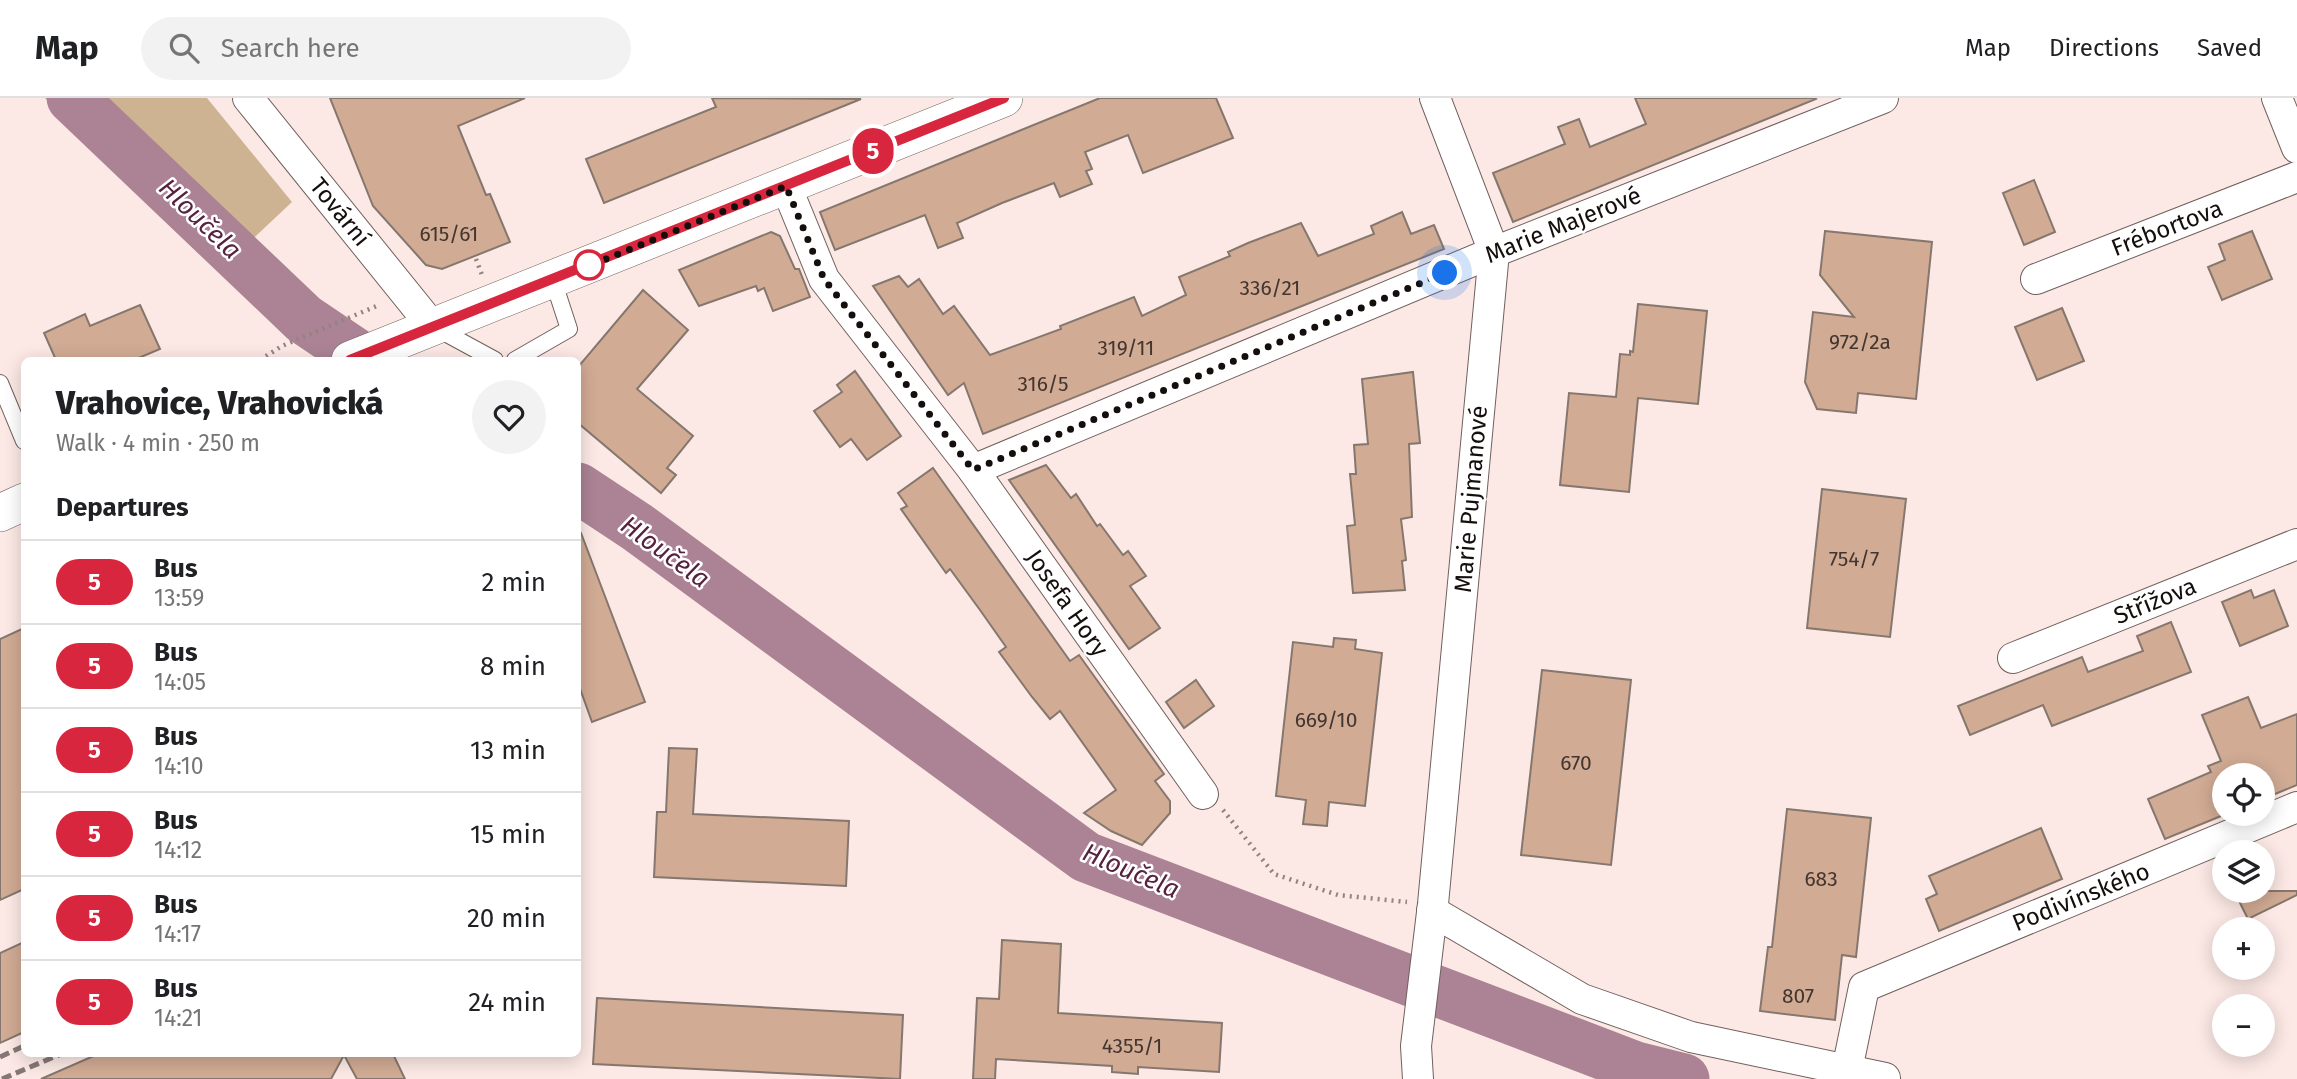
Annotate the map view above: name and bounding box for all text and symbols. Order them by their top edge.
search box [141,17,631,80]
text: Map [35,28,99,68]
icon: search [165,29,203,67]
text: Search here [221,33,360,64]
text: Map [1965,34,2011,62]
text: Directions [2049,34,2159,62]
text: Saved [2197,34,2262,62]
line badge: 5 [850,128,896,174]
text: 5 [867,137,879,165]
water label: Hloučela [152,172,248,266]
street label: Tovární [304,172,376,252]
street label: Marie Majerové [1481,181,1645,269]
street label: Frébortova [2107,194,2227,262]
house number: 615/61 [420,221,478,247]
unlabelled marker [574,250,604,280]
your location [1427,255,1462,290]
house number: 336/21 [1240,275,1300,301]
house number: 972/2a [1829,329,1891,355]
house number: 319/11 [1098,335,1154,361]
house number: 316/5 [1018,371,1068,397]
button: heart [472,380,546,454]
text: Vrahovice, Vrahovická [56,383,384,423]
street label: Marie Pujmanové [1449,404,1493,594]
text: Walk · 4 min · 250 m [56,429,260,457]
text: Departures [56,492,189,523]
water label: Hloučela [615,509,715,595]
street label: Josefa Hory [1020,544,1114,662]
house number: 754/7 [1829,546,1879,572]
text: Bus [154,553,197,584]
text: 2 min [481,567,546,598]
text: 5 [88,568,101,596]
street label: Střížova [2110,572,2200,630]
text: 13:59 [154,584,204,612]
text: Bus [154,637,197,668]
text: 8 min [480,651,546,682]
text: 5 [88,652,101,680]
text: 14:05 [154,668,206,696]
house number: 669/10 [1295,707,1357,733]
text: Bus [154,721,197,752]
text: 13 min [470,735,546,766]
text: 5 [88,736,101,764]
house number: 670 [1560,750,1592,776]
text: 14:10 [154,752,204,780]
map controls [2212,763,2275,1057]
button: locate [2212,763,2275,826]
text: Bus [154,805,197,836]
text: 15 min [470,819,546,850]
text: 5 [88,820,101,848]
text: 14:12 [154,836,202,864]
water label: Hloučela [1078,837,1184,905]
button: layers [2212,840,2275,903]
street label: Podivínského [2008,857,2154,937]
house number: 683 [1804,866,1838,892]
text: Bus [154,889,197,920]
text: 20 min [467,903,546,934]
text: 5 [88,904,101,932]
button: + [2212,917,2275,980]
text: 14:17 [154,920,201,948]
text: Bus [154,973,197,1004]
house number: 807 [1782,983,1814,1009]
text: 24 min [468,987,546,1018]
text: 5 [88,988,101,1016]
button: − [2212,994,2275,1057]
text: 14:21 [154,1004,202,1032]
house number: 4355/1 [1102,1033,1162,1059]

